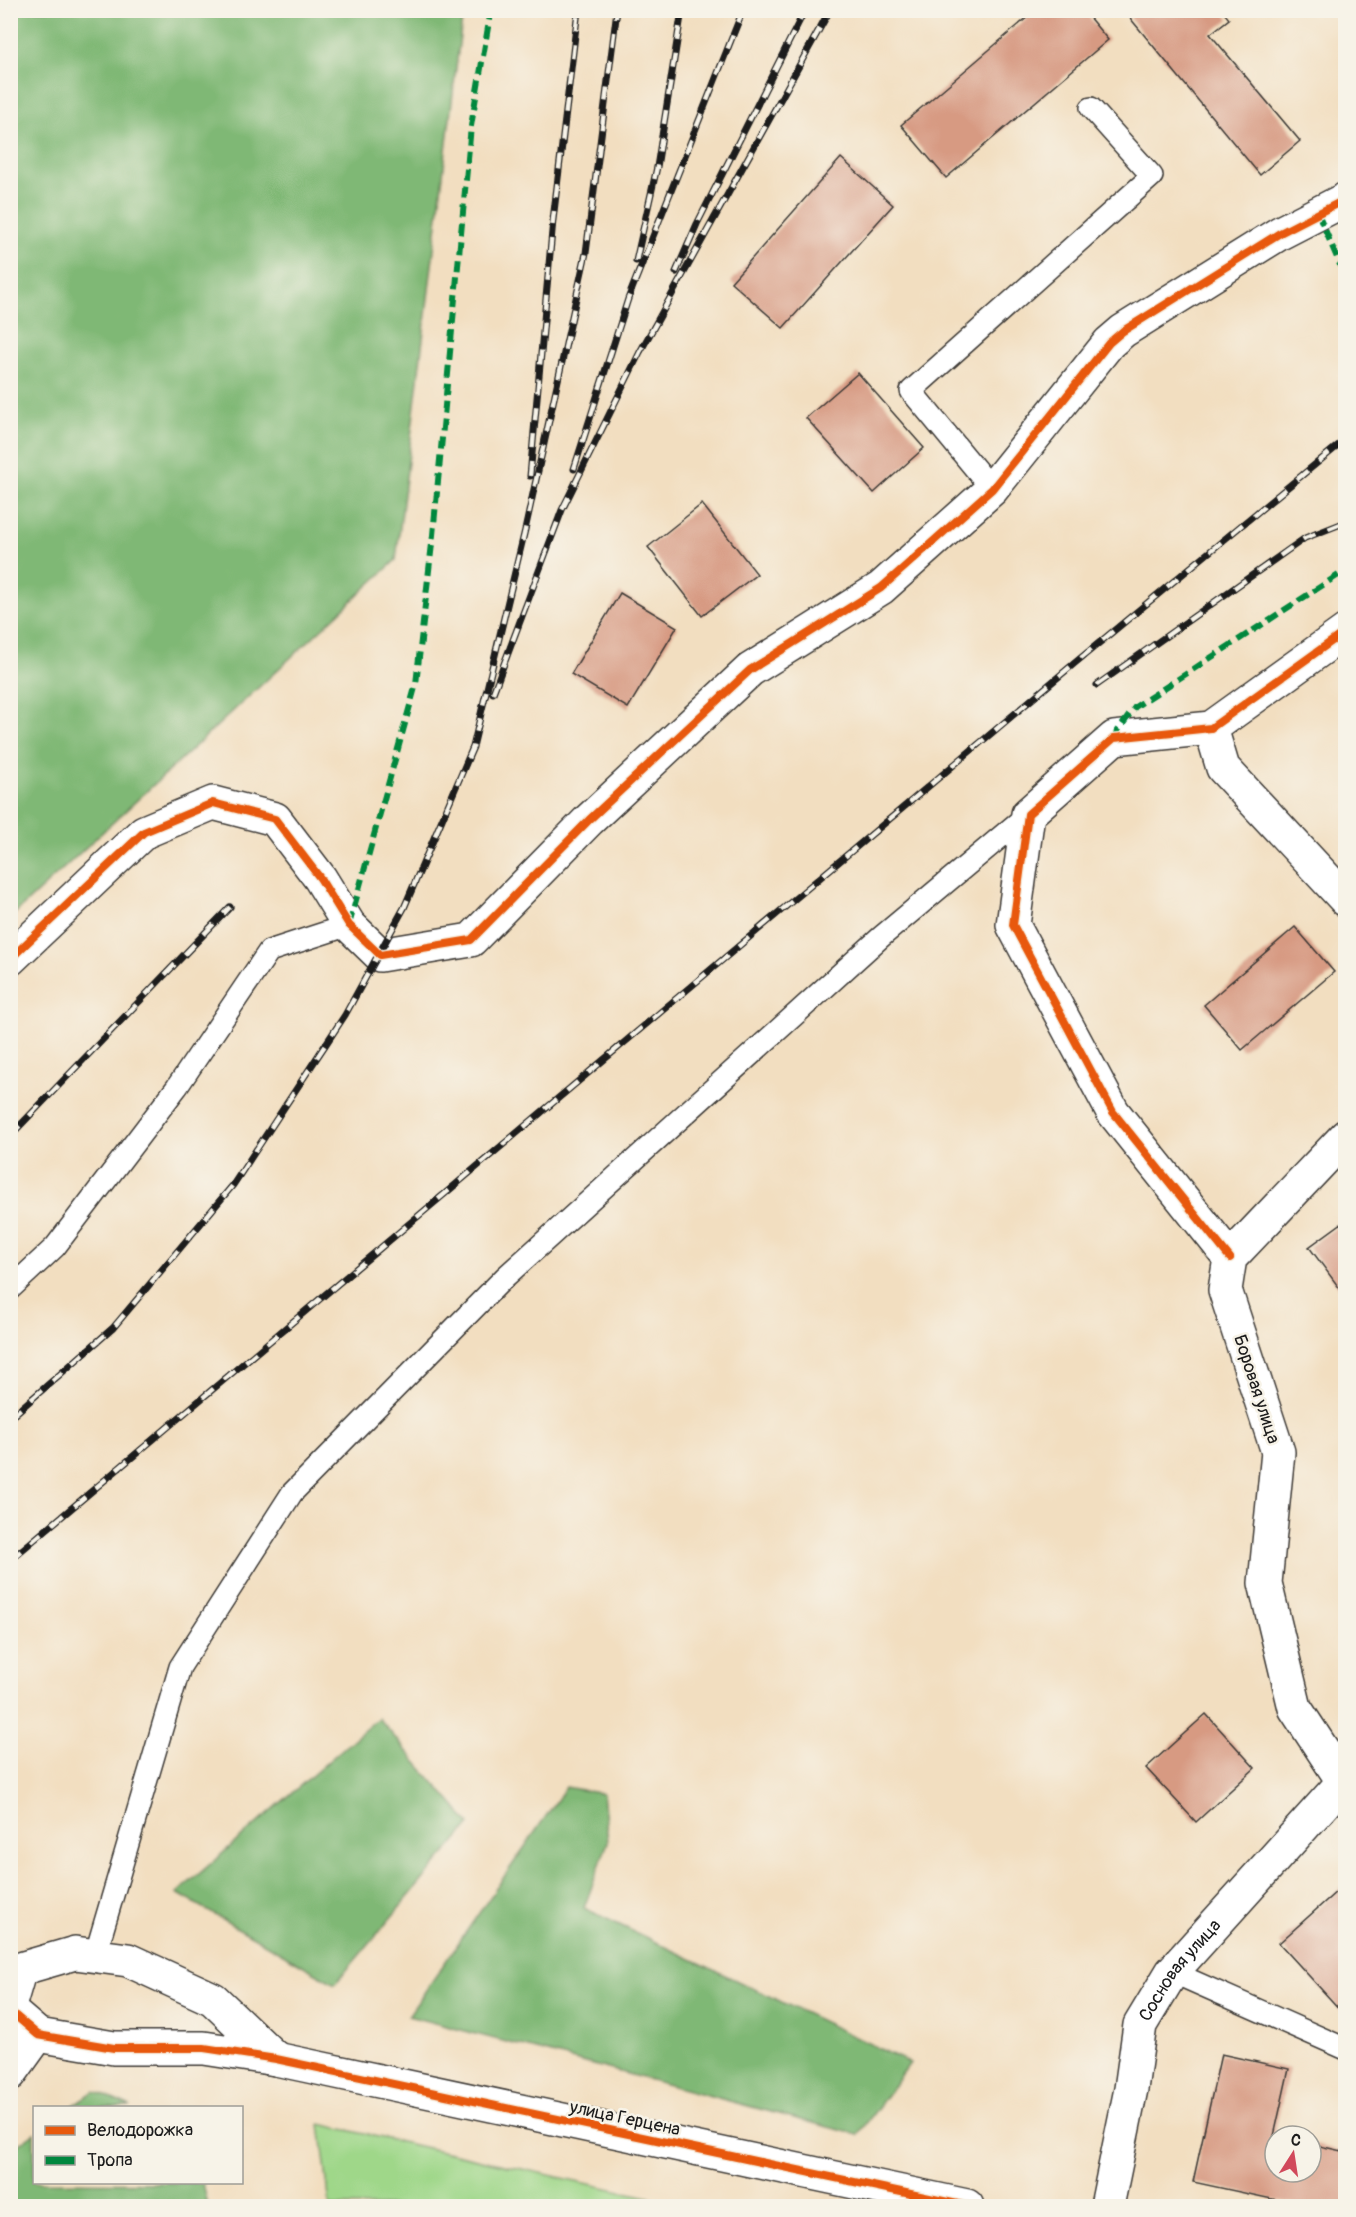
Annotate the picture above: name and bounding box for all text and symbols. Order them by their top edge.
street label: Боровая улица [1228,1332,1285,1446]
street label: Сосновая улица [1134,1914,1226,2026]
street label: улица Герцена [567,2095,682,2141]
legend [33,2106,243,2184]
text: Велодорожка [87,2119,193,2142]
north arrow [1263,2124,1323,2184]
text: С [1289,2129,1303,2151]
text: Тропа [87,2149,133,2172]

